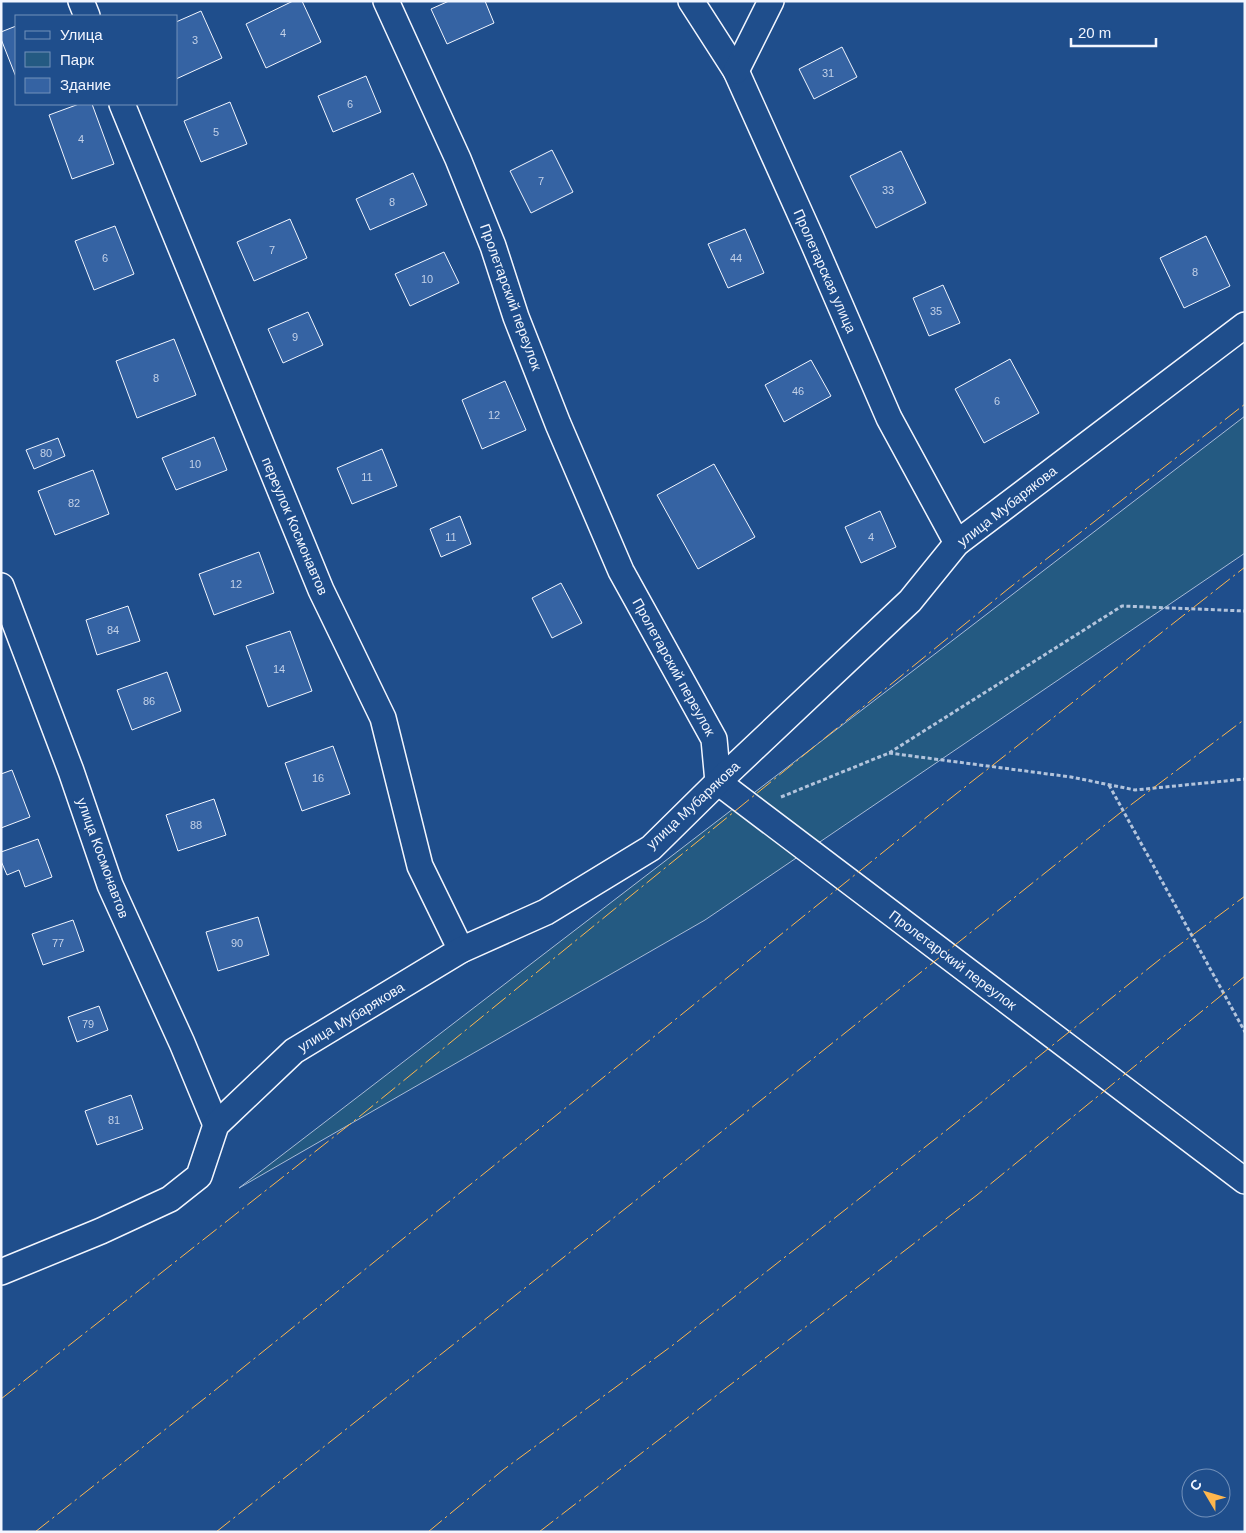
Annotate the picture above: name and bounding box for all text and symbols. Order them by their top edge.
legend [15,15,178,105]
scale bar [1071,15,1156,47]
text: 20 m [1078,24,1111,41]
text: Улица [60,26,103,43]
house number: 4 [280,27,286,39]
house number: 3 [192,34,198,46]
text: Парк [60,51,94,68]
house number: 31 [822,67,834,79]
text: Здание [60,76,111,93]
house number: 6 [347,98,353,110]
house number: 5 [213,126,219,138]
house number: 4 [78,133,84,145]
house number: 7 [538,175,544,187]
house number: 33 [882,184,894,196]
house number: 8 [389,196,395,208]
street label: Пролетарская улица [790,207,860,336]
street label: Пролетарский переулок [477,221,545,373]
house number: 7 [269,244,275,256]
house number: 6 [102,252,108,264]
house number: 44 [730,252,742,264]
house number: 8 [1192,266,1198,278]
house number: 10 [421,273,433,285]
house number: 35 [930,305,942,317]
house number: 9 [292,331,298,343]
house number: 8 [153,372,159,384]
house number: 46 [792,385,804,397]
house number: 6 [994,395,1000,407]
house number: 12 [488,409,500,421]
house number: 80 [40,447,52,459]
street label: переулок Космонавтов [259,455,331,597]
house number: 10 [189,458,201,470]
street label: улица Мубарякова [954,462,1060,550]
house number: 11 [361,471,373,483]
house number: 82 [68,497,80,509]
house number: 11 [445,531,457,543]
house number: 4 [868,531,874,543]
house number: 12 [230,578,242,590]
street label: Пролетарский переулок [629,595,719,739]
house number: 84 [107,624,119,636]
house number: 14 [273,663,285,675]
house number: 86 [143,695,155,707]
street label: улица Мубарякова [643,758,743,852]
house number: 16 [312,772,324,784]
street label: улица Космонавтов [74,796,132,920]
house number: 88 [190,819,202,831]
street label: Пролетарский переулок [886,907,1020,1014]
house number: 77 [52,937,64,949]
house number: 90 [231,937,243,949]
street label: улица Мубарякова [295,979,407,1055]
house number: 79 [82,1018,94,1030]
house number: 81 [108,1114,120,1126]
north arrow [1181,1468,1231,1518]
text: С [1186,1476,1205,1494]

